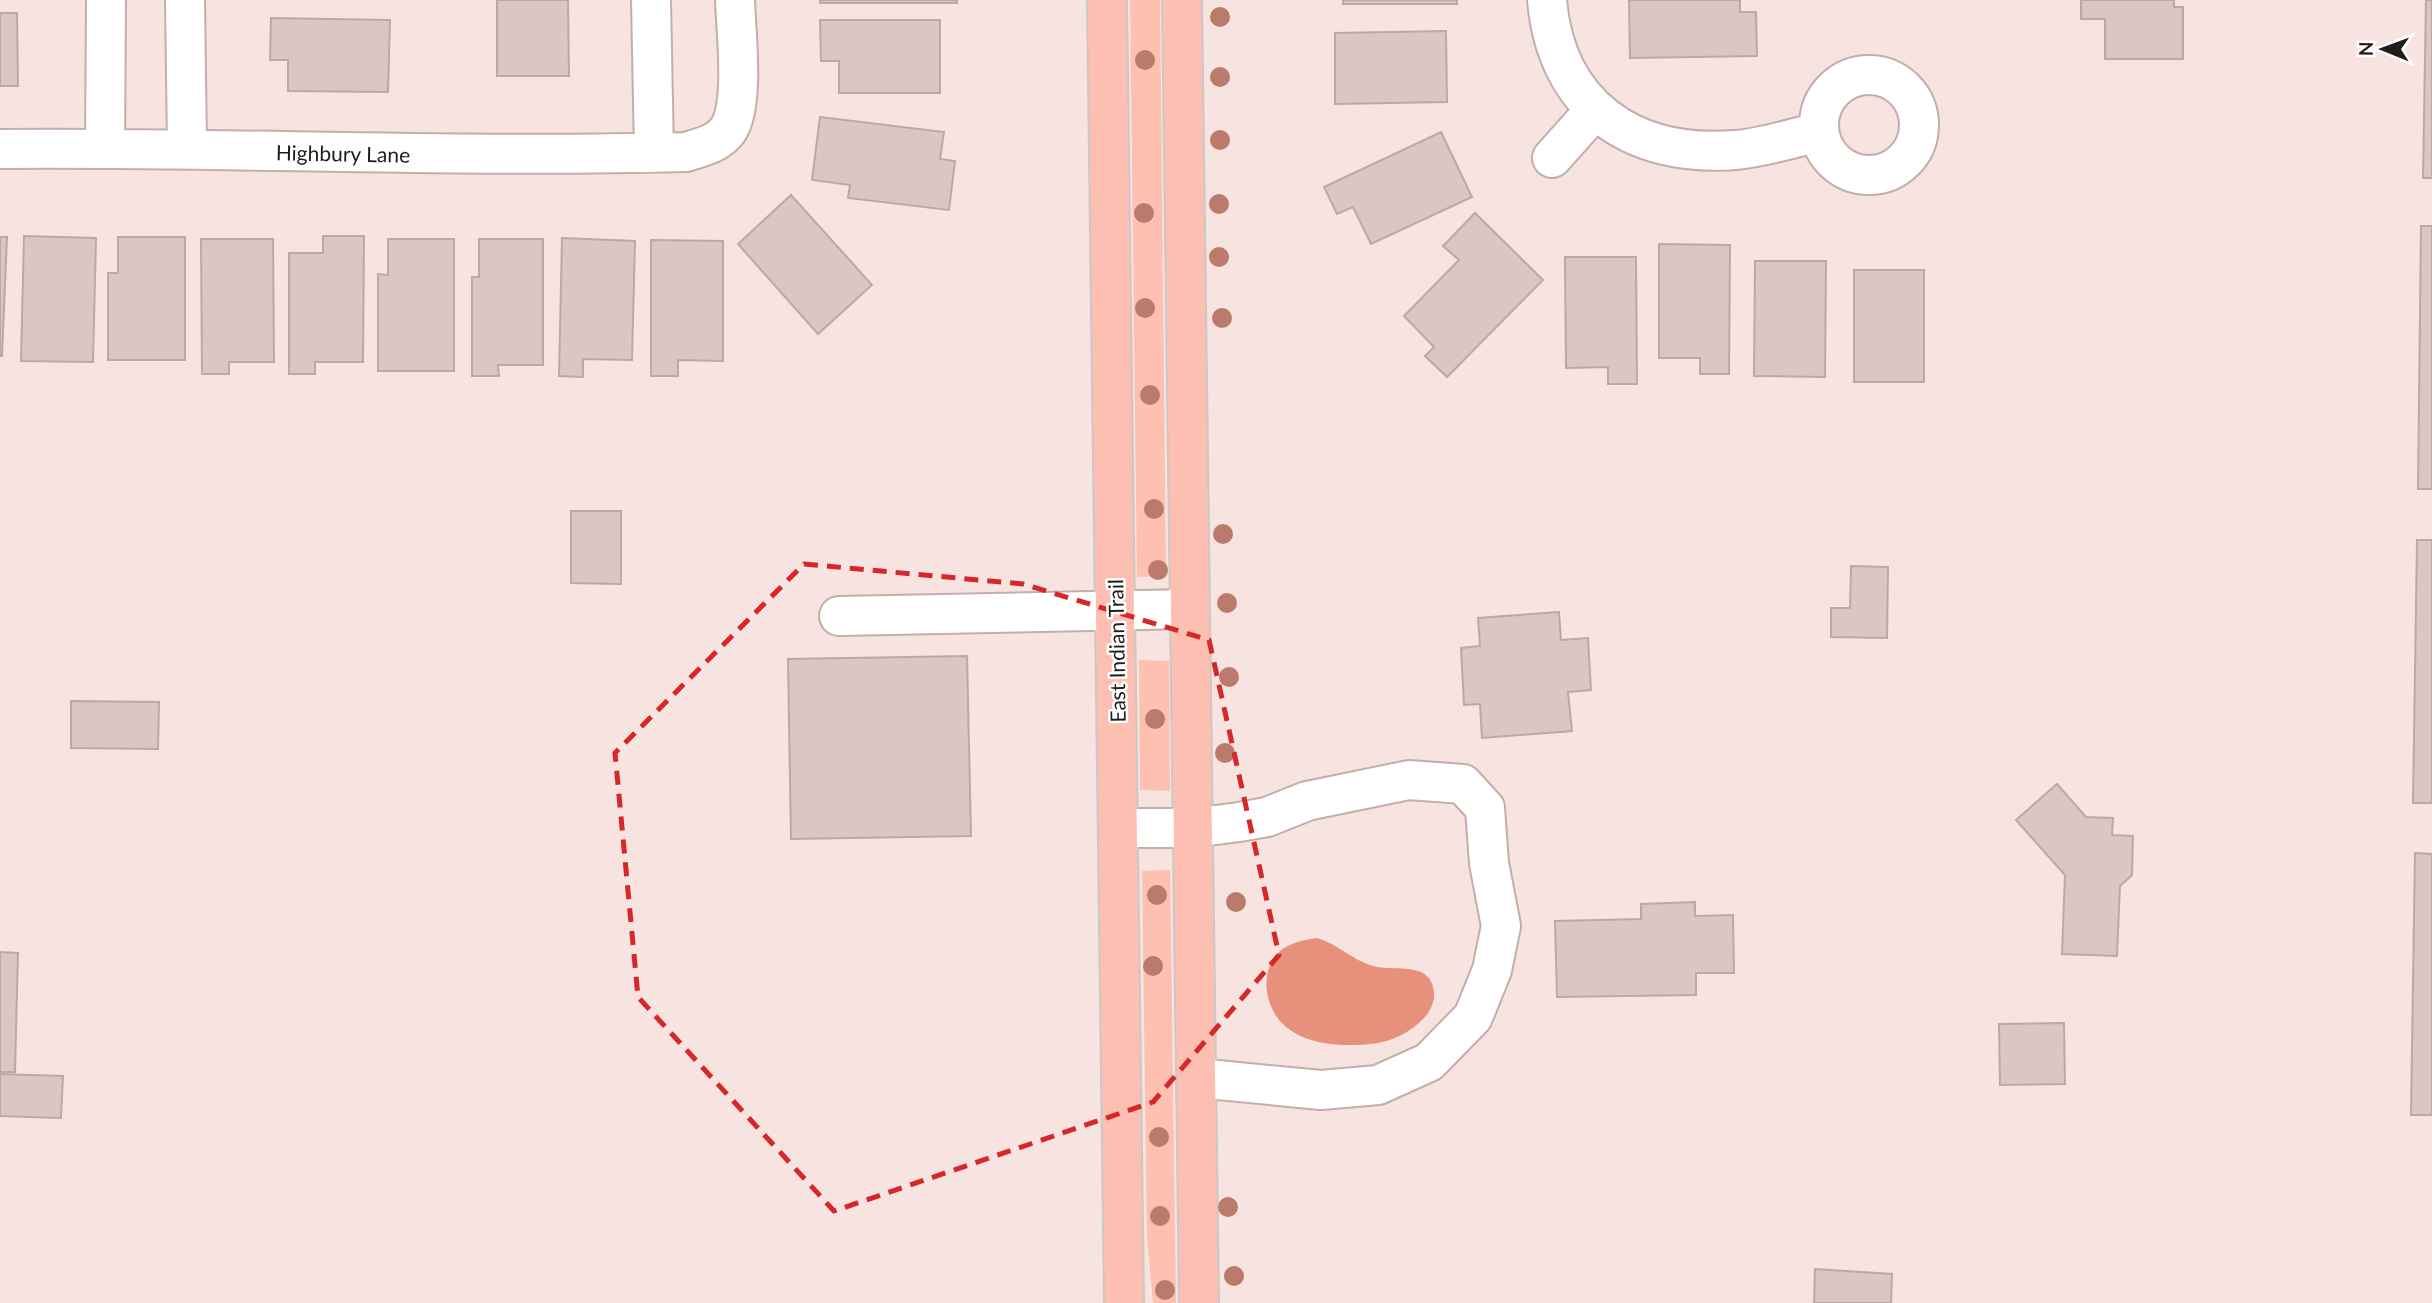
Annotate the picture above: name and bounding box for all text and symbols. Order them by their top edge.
north arrow [2348,14,2418,84]
text: N [2354,41,2377,56]
street label: Highbury Lane [276,139,410,167]
street label: East Indian Trail [1102,579,1130,723]

